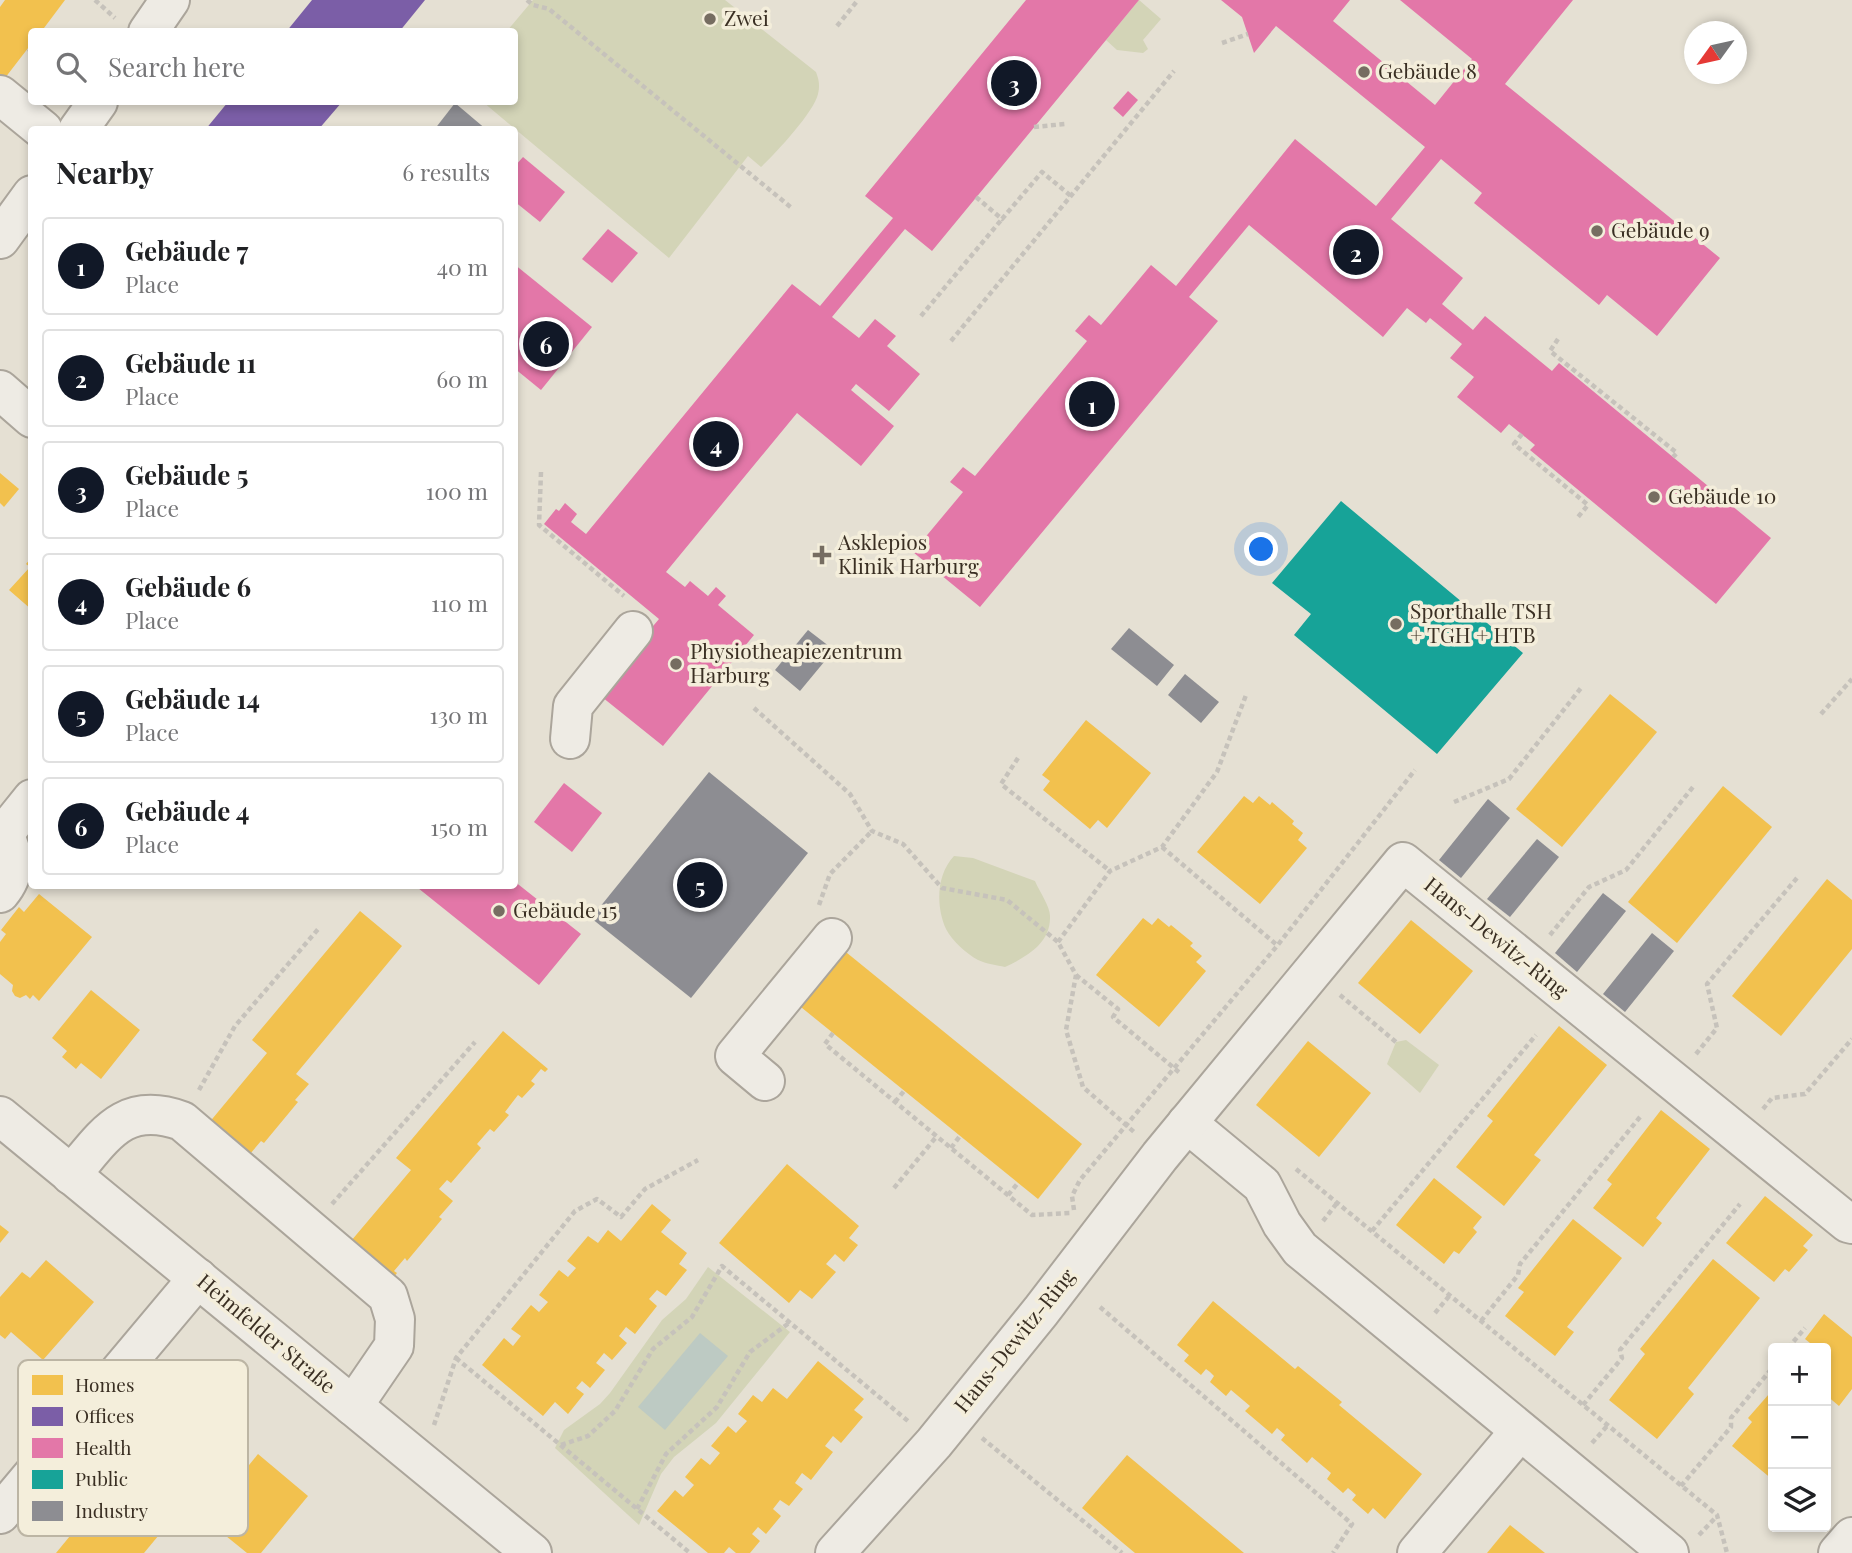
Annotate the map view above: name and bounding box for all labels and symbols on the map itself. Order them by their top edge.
place label: Zwei [724,3,769,31]
marker: Zwei [702,11,718,27]
north arrow [1684,21,1747,84]
place label: Gebäude 8 [1378,56,1477,84]
pin: 3 [991,57,1037,109]
marker: Gebäude 8 [1356,64,1372,80]
place label: Gebäude 9 [1611,215,1710,243]
marker: Gebäude 9 [1589,223,1605,239]
pin: 2 [1333,226,1379,278]
pin: 6 [523,318,569,370]
pin: 1 [1069,378,1115,430]
pin: 4 [693,418,739,470]
place label: Gebäude 10 [1668,481,1776,509]
marker: Gebäude 10 [1646,489,1662,505]
place label: Asklepios Klinik Harburg [837,527,979,579]
your location [1244,532,1278,566]
marker: Asklepios Klinik Harburg [812,545,832,565]
place label: Sporthalle TSH + TGH + HTB [1410,596,1552,648]
marker: Sporthalle TSH + TGH + HTB [1388,616,1404,632]
place label: Physiotheapiezentrum Harburg [690,636,903,688]
marker: Physiotheapiezentrum Harburg [668,656,684,672]
pin: 5 [677,859,723,911]
street label: Hans-Dewitz-Ring [1419,870,1575,1003]
place label: Gebäude 15 [513,895,617,923]
marker: Gebäude 15 [491,903,507,919]
street label: Hans-Dewitz-Ring [947,1262,1080,1418]
street label: Heimfelder Straße [192,1266,342,1399]
legend [18,1360,248,1536]
text: Homes [75,1371,134,1397]
text: Offices [75,1402,134,1428]
text: Health [75,1434,131,1460]
text: Public [75,1465,128,1491]
text: Industry [75,1497,149,1523]

